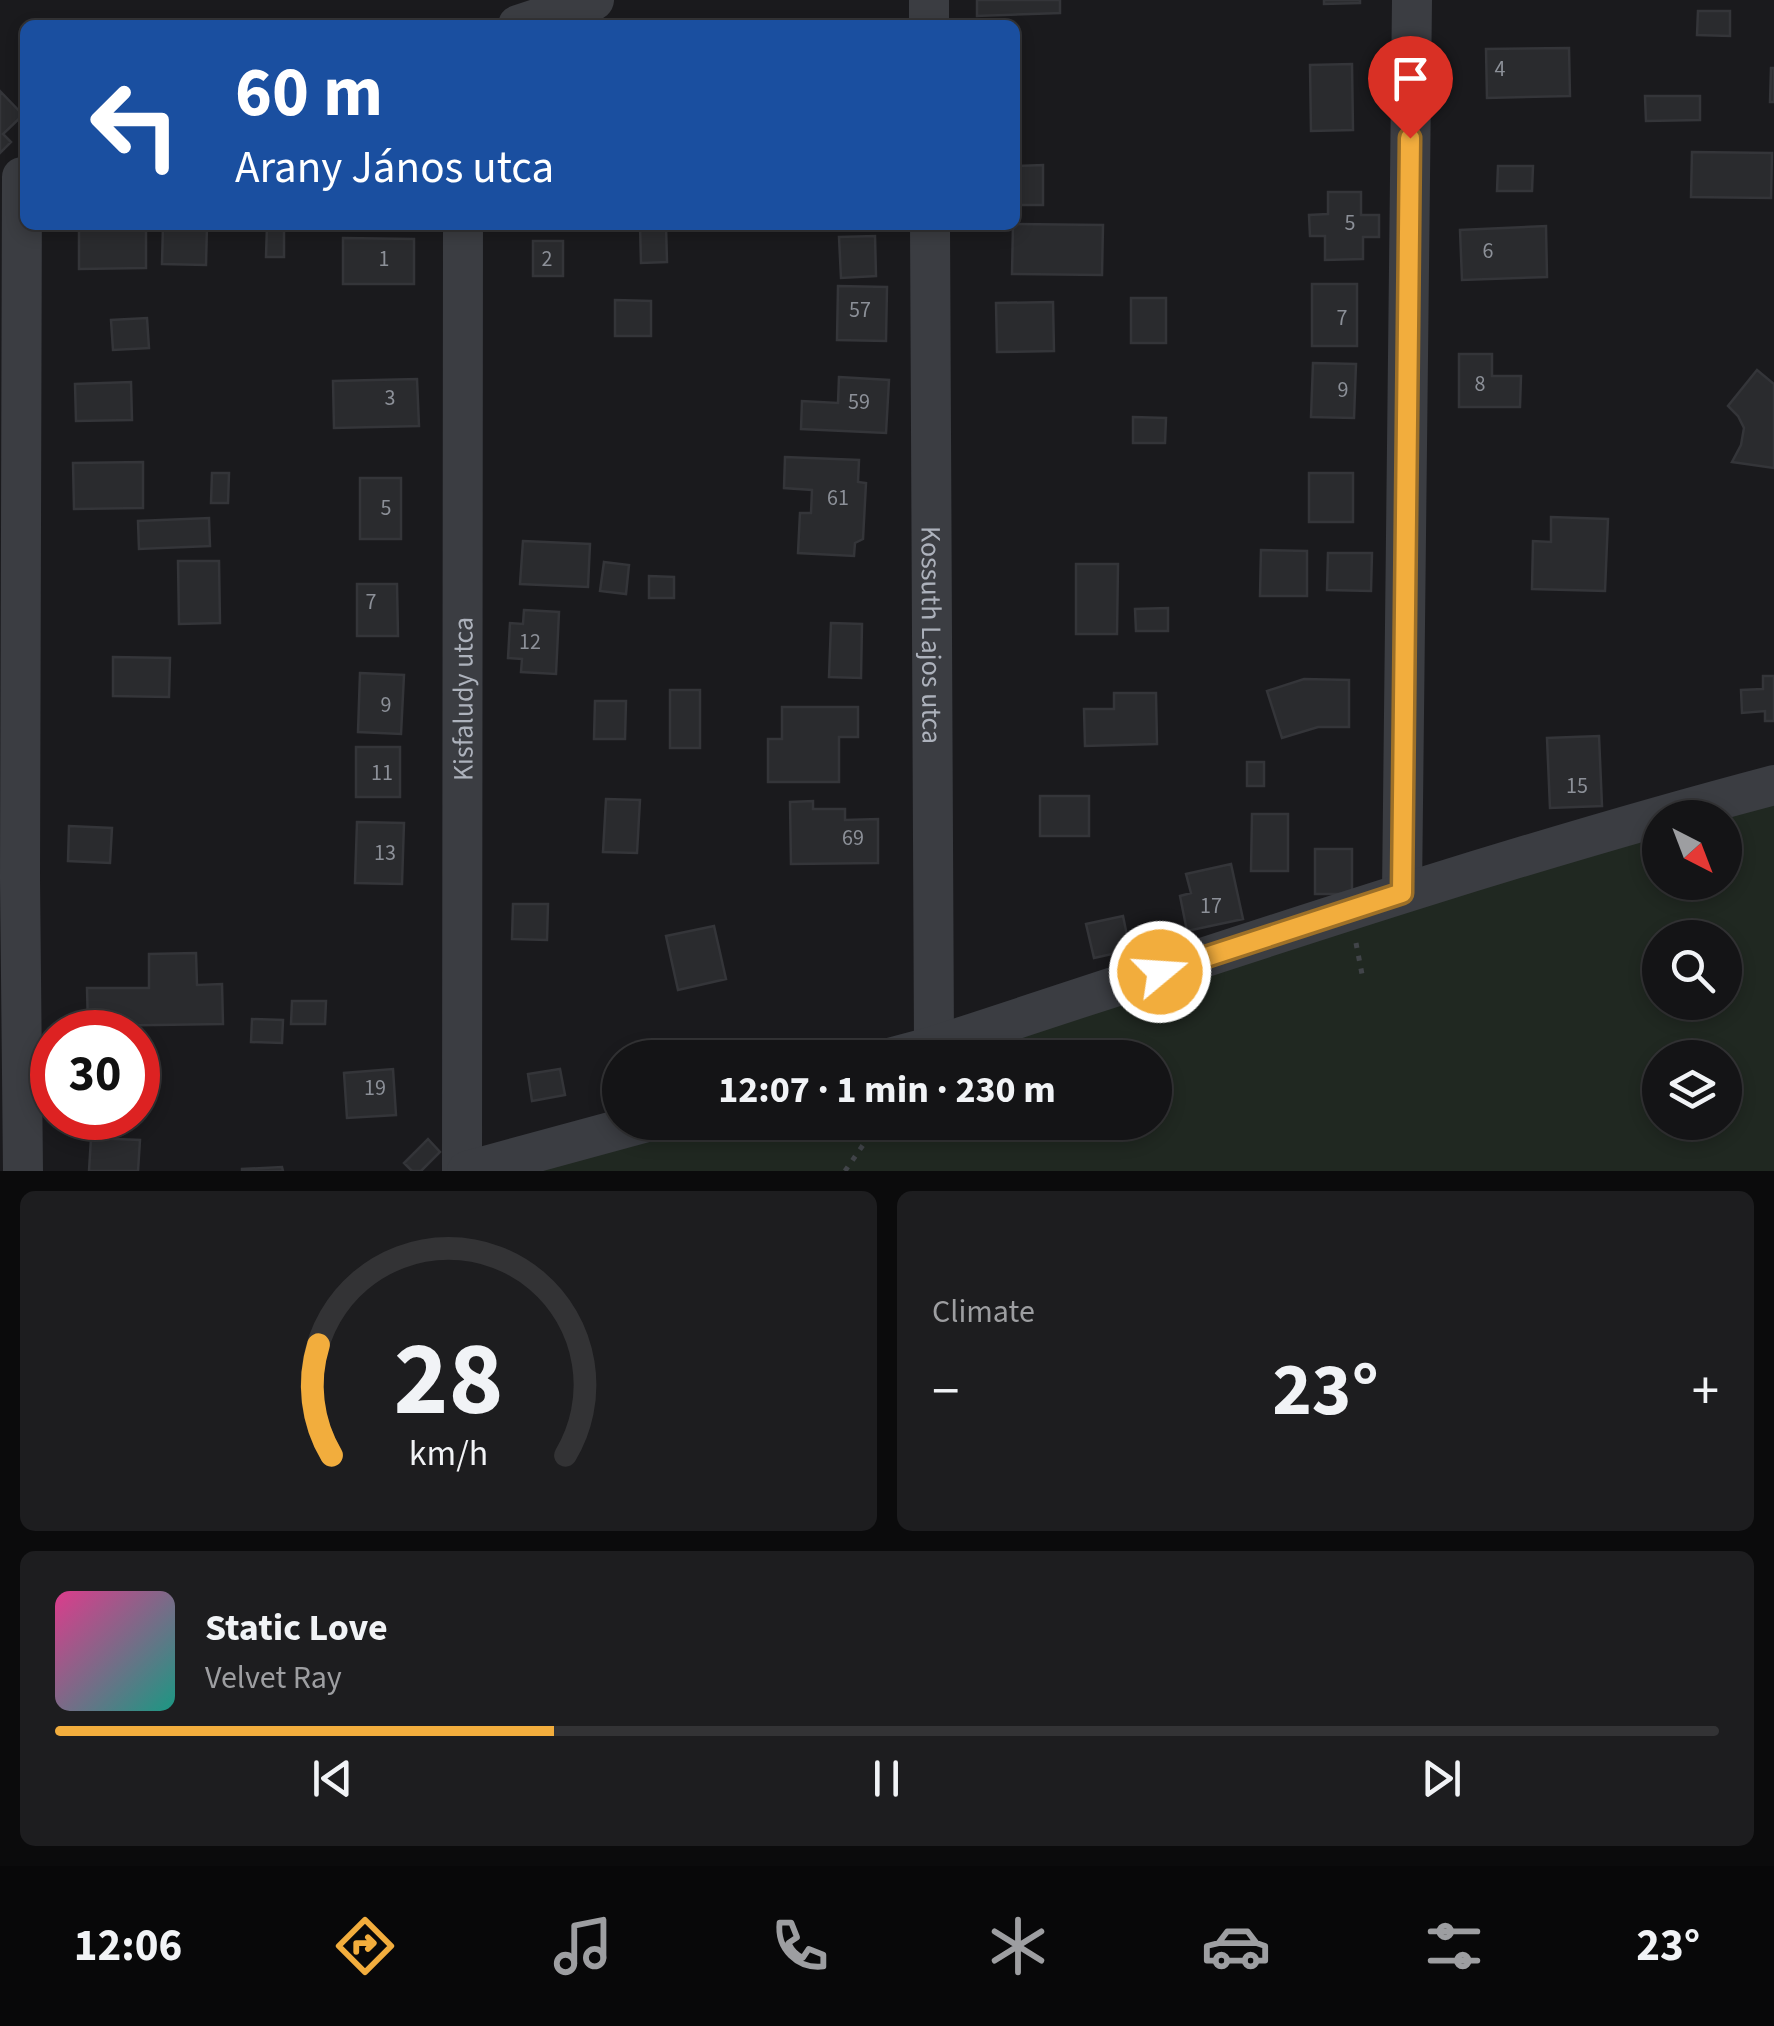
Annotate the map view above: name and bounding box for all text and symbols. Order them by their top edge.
pin [1368,36,1453,139]
text: 60 m [235,43,383,143]
icon: arrive [1383,51,1438,106]
house number: 4 [1495,53,1506,85]
icon: left [70,60,200,190]
text: Arany János utca [235,136,554,200]
house number: 5 [1345,207,1355,239]
house number: 6 [1483,235,1494,267]
house number: 1 [379,243,389,275]
house number: 2 [542,243,552,275]
house number: 57 [849,294,871,326]
house number: 7 [1337,302,1348,334]
house number: 8 [1475,368,1486,400]
house number: 9 [1338,374,1348,406]
house number: 3 [385,382,395,414]
house number: 59 [848,386,870,418]
house number: 61 [827,482,849,514]
house number: 5 [381,492,391,524]
street label: Kossuth Lajos utca [910,526,952,744]
house number: 7 [366,586,377,618]
street label: Kisfaludy utca [443,617,484,781]
house number: 12 [519,626,541,658]
house number: 9 [381,689,391,721]
house number: 11 [371,757,393,789]
house number: 15 [1566,770,1588,802]
north arrow [1642,800,1742,900]
map controls [1642,800,1742,1140]
house number: 69 [842,822,864,854]
house number: 13 [374,837,396,869]
house number: 17 [1200,890,1222,922]
position arrow [1108,920,1212,1024]
button: search [1642,920,1742,1020]
speed limit sign: 30 [30,1010,160,1140]
button: layers [1642,1040,1742,1140]
text: 12:07 · 1 min · 230 m [718,1063,1056,1117]
house number: 19 [364,1072,386,1104]
text: Climate [932,1289,1035,1335]
text: 28 [394,1307,503,1455]
text: 23° [1272,1337,1379,1444]
text: − [932,1353,959,1431]
text: + [1692,1353,1719,1431]
text: km/h [409,1428,488,1479]
text: Static Love [205,1601,388,1655]
text: Velvet Ray [205,1655,342,1701]
icon: previous [305,1751,360,1806]
icon: pause [859,1751,914,1806]
icon: next [1414,1751,1469,1806]
icon: directions [330,1911,400,1981]
icon: music [548,1911,618,1981]
icon: phone [765,1911,835,1981]
icon: climate [983,1911,1053,1981]
icon: car [1201,1911,1271,1981]
icon: filters [1419,1911,1489,1981]
text: 12:06 [74,1914,182,1978]
text: 23° [1636,1914,1700,1978]

